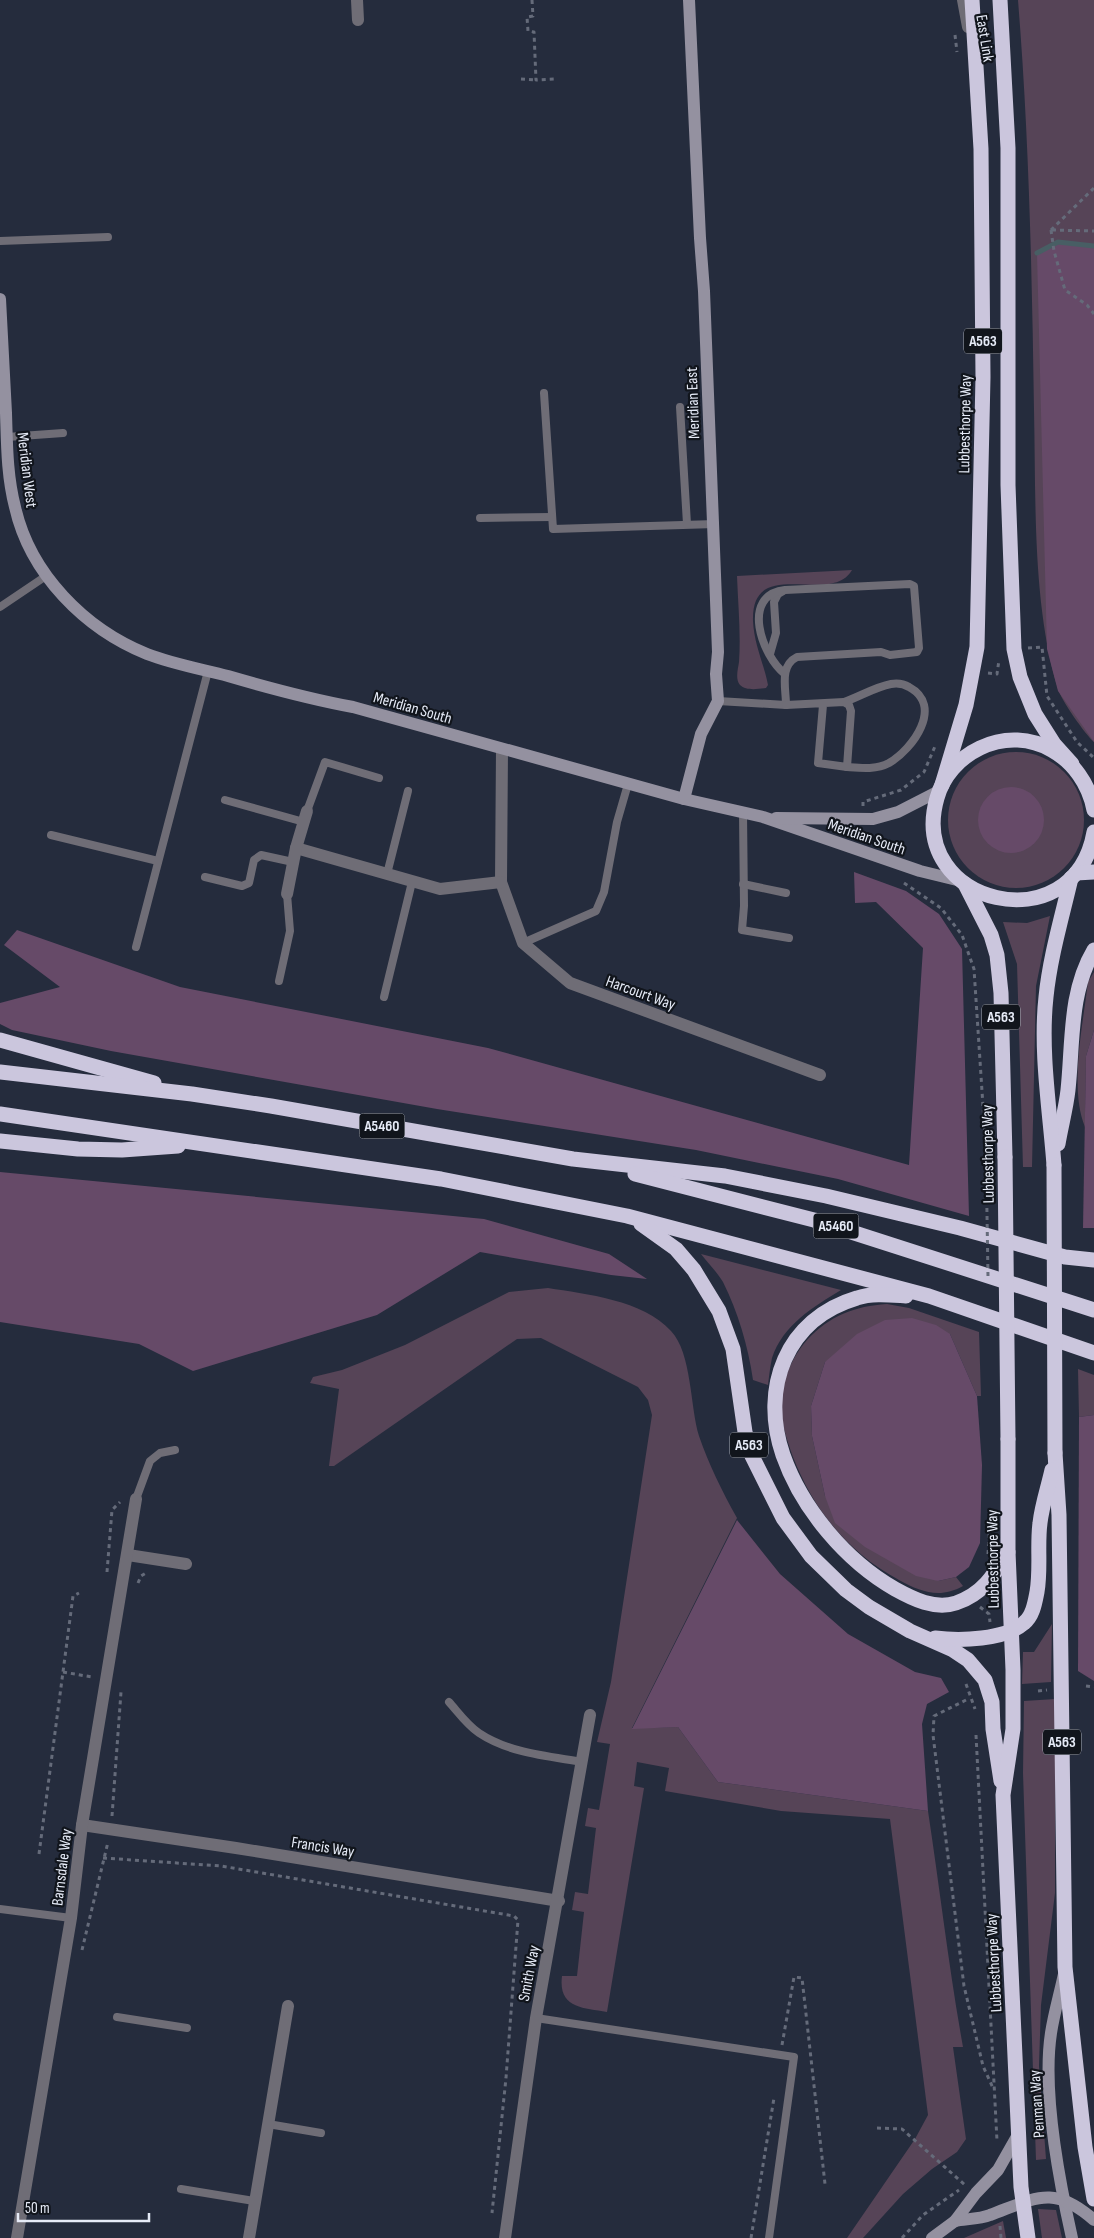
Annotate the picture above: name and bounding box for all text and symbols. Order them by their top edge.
street label: East Link [971,13,998,63]
road number: A563 [964,328,1002,354]
street label: Meridian East [683,367,704,439]
street label: Lubbesthorpe Way [955,374,976,474]
street label: Meridian West [12,431,41,509]
street label: Meridian South [371,688,454,729]
street label: Meridian South [825,815,908,860]
street label: Harcourt Way [603,972,678,1015]
road number: A563 [982,1004,1020,1030]
street label: Lubbesthorpe Way [978,1104,999,1204]
road number: A5460 [360,1114,404,1138]
road number: A5460 [814,1214,858,1238]
road number: A563 [730,1432,768,1458]
street label: Lubbesthorpe Way [983,1509,1004,1609]
road number: A563 [1043,1730,1081,1754]
street label: Barnsdale Way [48,1828,77,1907]
street label: Francis Way [290,1833,355,1862]
street label: Lubbesthorpe Way [982,1913,1007,2013]
street label: Smith Way [515,1944,544,2003]
street label: Penman Way [1026,2069,1049,2139]
scale bar [18,2190,149,2222]
text: 50 m [25,2199,50,2218]

